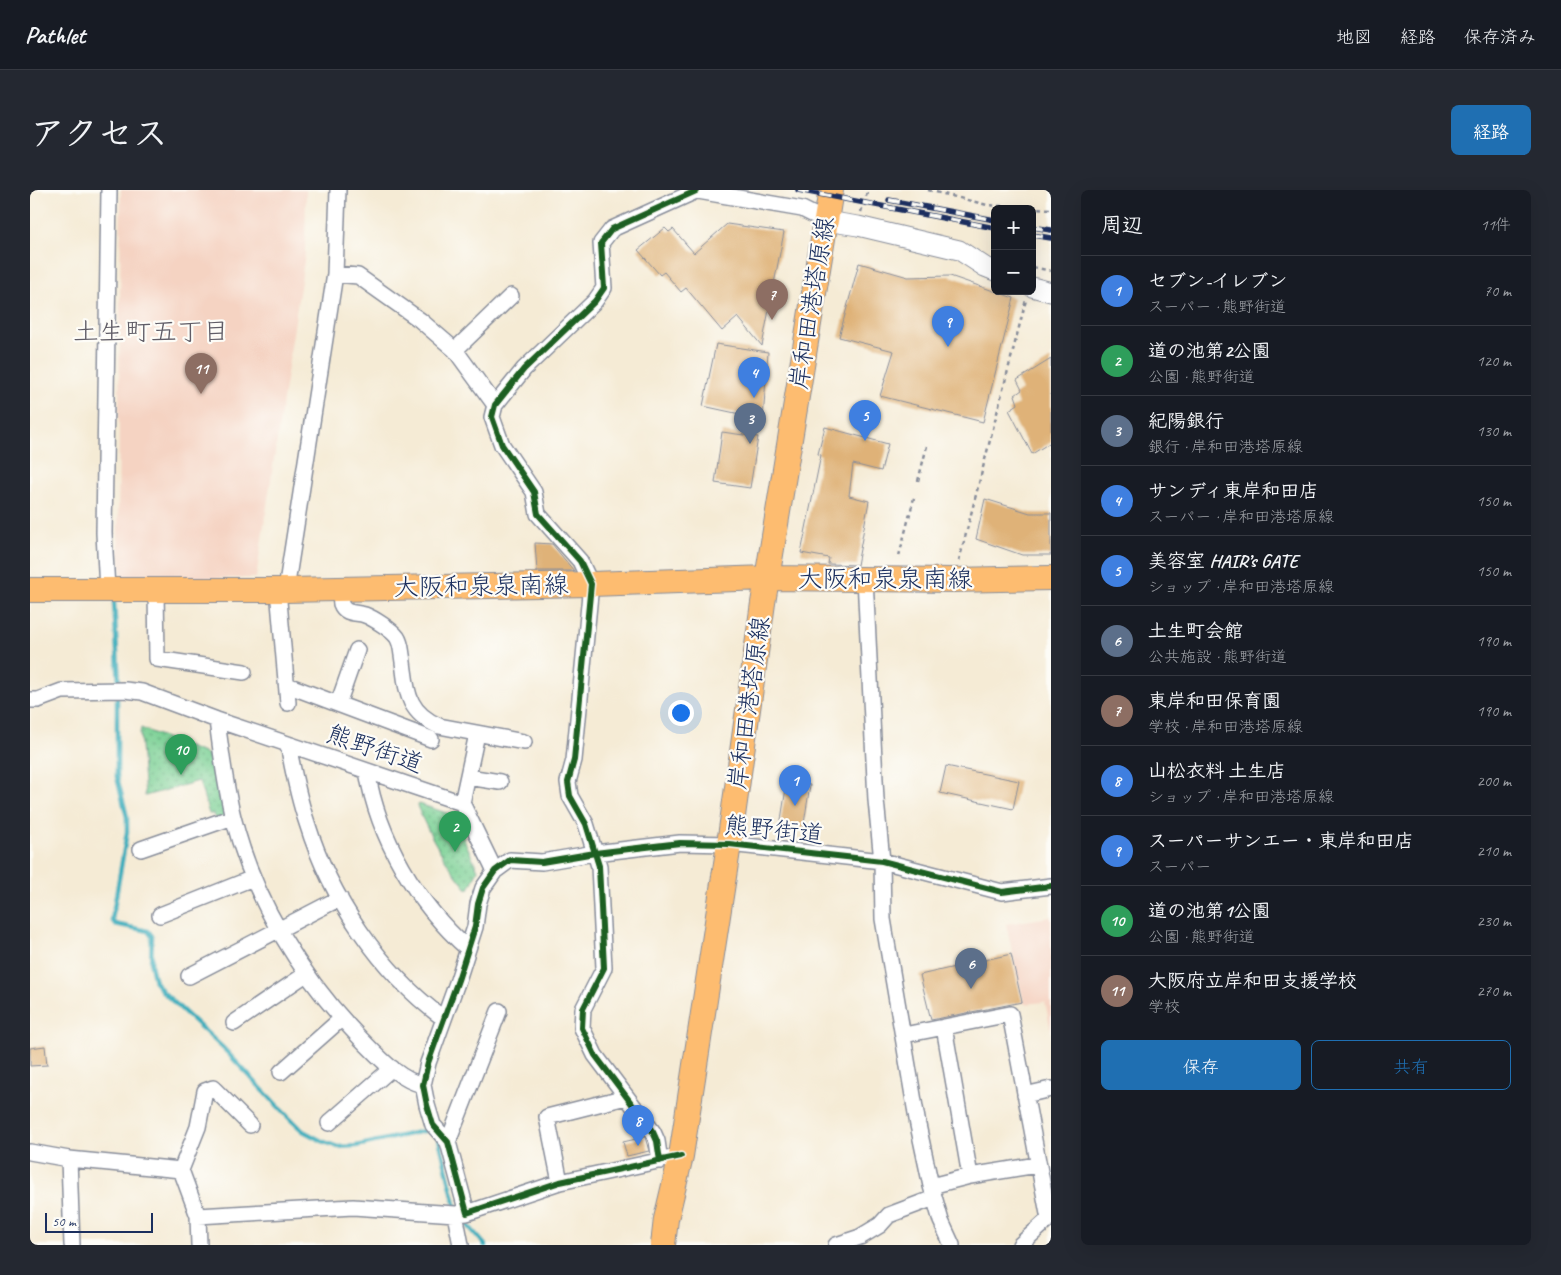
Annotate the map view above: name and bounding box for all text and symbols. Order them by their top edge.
text: Pathlet [25,20,85,50]
text: 地図 [1336,26,1372,48]
text: 経路 [1400,26,1436,48]
text: 保存済み [1464,26,1536,48]
button: 経路 [1451,105,1531,155]
text: アクセス [30,111,168,156]
map controls [991,205,1036,295]
button: + [991,205,1036,250]
text: 周辺 [1101,212,1143,238]
street label: 岸和田港塔原線 [783,214,841,392]
text: 11件 [1481,215,1511,235]
button: − [991,250,1036,295]
text: セブン-イレブン [1148,269,1287,293]
pin: 7 [756,279,788,320]
text: 1 [1113,281,1121,301]
text: 70 m [1484,281,1511,301]
text: スーパー · 熊野街道 [1148,297,1286,317]
pin: 9 [932,306,964,347]
district label: 土生町五丁目 [73,315,229,348]
text: 道の池第2公園 [1148,339,1271,363]
text: 2 [1113,351,1121,371]
text: 120 m [1477,351,1511,371]
pin: 11 [185,353,217,394]
pin: 4 [738,357,770,398]
text: 公園 · 熊野街道 [1148,367,1255,387]
pin: 5 [849,400,881,441]
pin: 3 [734,403,766,444]
text: 紀陽銀行 [1148,409,1224,433]
text: 3 [1113,421,1121,441]
text: 130 m [1477,421,1511,441]
text: 銀行 · 岸和田港塔原線 [1148,437,1303,457]
text: サンディ東岸和田店 [1148,479,1318,503]
text: 4 [1113,491,1121,511]
text: 150 m [1477,491,1511,511]
text: スーパー · 岸和田港塔原線 [1148,507,1334,527]
text: 美容室 HAIR’s GATE [1148,549,1298,573]
text: 5 [1114,561,1120,581]
text: 150 m [1477,561,1511,581]
street label: 大阪和泉泉南線 [797,563,973,595]
street label: 大阪和泉泉南線 [393,568,569,604]
text: ショップ · 岸和田港塔原線 [1148,577,1334,597]
street label: 岸和田港塔原線 [721,614,777,792]
text: 土生町会館 [1148,619,1243,643]
text: 6 [1113,631,1121,651]
text: 190 m [1477,631,1511,651]
text: 公共施設 · 熊野街道 [1148,647,1287,667]
text: 東岸和田保育園 [1148,689,1281,713]
your location [668,700,694,726]
text: 7 [1113,701,1121,721]
text: 190 m [1477,701,1511,721]
text: 学校 · 岸和田港塔原線 [1148,717,1303,737]
street label: 熊野街道 [323,718,427,780]
pin: 10 [165,734,197,775]
text: 山松衣料 土生店 [1148,759,1286,783]
pin: 1 [779,765,811,806]
text: 8 [1113,771,1121,791]
text: 200 m [1477,771,1511,791]
text: ショップ · 岸和田港塔原線 [1148,787,1334,807]
street label: 熊野街道 [723,809,825,851]
pin: 2 [439,811,471,852]
text: スーパーサンエー・東岸和田店 [1148,829,1414,853]
text: 9 [1113,841,1121,861]
text: 210 m [1477,841,1511,861]
text: スーパー [1148,857,1211,877]
text: 道の池第1公園 [1148,899,1271,923]
text: 10 [1110,911,1124,931]
text: 230 m [1477,911,1511,931]
text: 公園 · 熊野街道 [1148,927,1255,947]
pin: 6 [955,948,987,989]
text: 大阪府立岸和田支援学校 [1148,969,1357,993]
text: 11 [1110,981,1124,1001]
text: 270 m [1477,981,1511,1001]
text: 学校 [1148,997,1180,1017]
button: 保存 [1101,1040,1301,1090]
button: 共有 [1311,1040,1511,1090]
pin: 8 [622,1105,654,1146]
scale bar [45,1210,152,1233]
text: 50 m [52,1213,76,1230]

